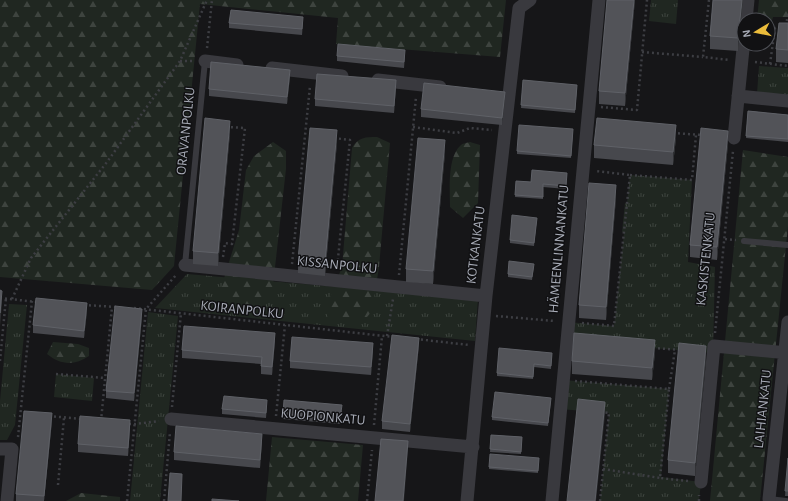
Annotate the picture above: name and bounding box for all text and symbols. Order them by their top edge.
north arrow [736,12,776,52]
text: N [741,29,753,38]
street label: ORAVANPOLKU [174,86,198,176]
street label: HÄMEENLINNANKATU [544,184,572,314]
street label: KOTKANKATU [464,205,488,285]
street label: KASKISTENKATU [694,212,718,306]
street label: KISSANPOLKU [296,254,378,276]
street label: KOIRANPOLKU [200,299,284,321]
street label: LAIHIANKATU [752,369,774,449]
street label: KUOPIONKATU [280,406,366,428]

